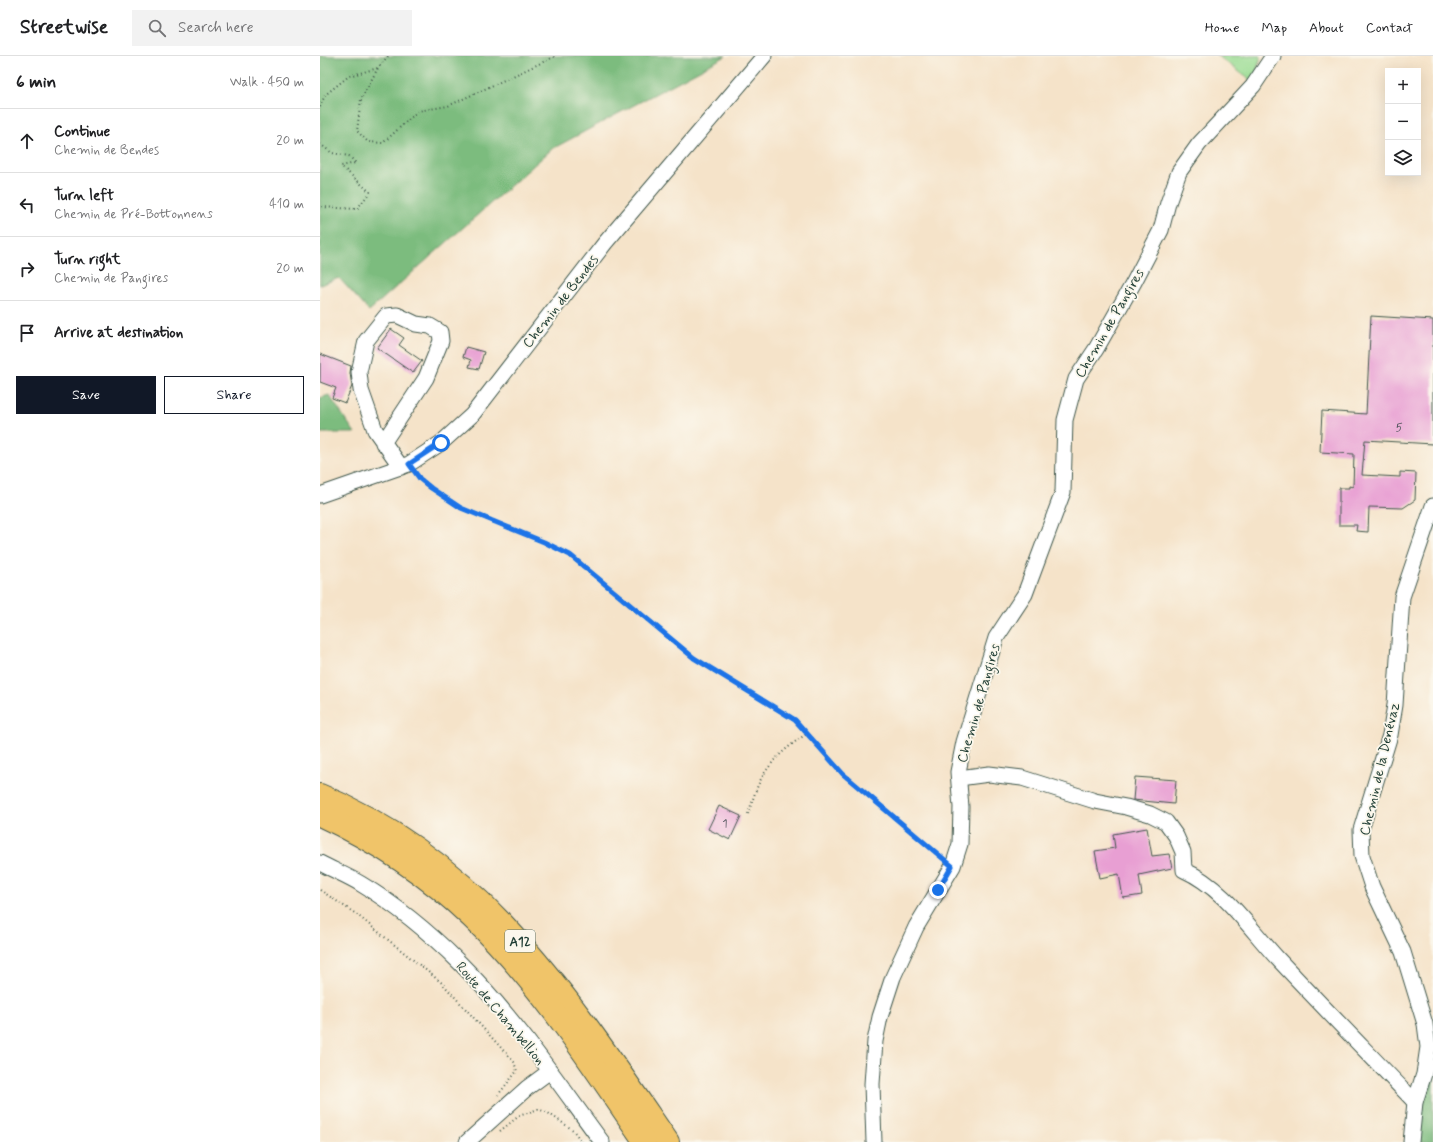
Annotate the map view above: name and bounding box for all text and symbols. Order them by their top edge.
search box [132,10,412,46]
text: Streetwise [20,15,108,40]
icon: search [146,17,168,39]
text: Search here [178,18,254,38]
text: Home [1205,19,1239,37]
text: Map [1261,19,1287,37]
text: About [1309,19,1344,37]
text: Contact [1366,19,1413,37]
map controls [1385,68,1421,176]
button: + [1385,68,1421,104]
text: 6 min [16,71,56,93]
text: Walk · 450 m [230,74,304,91]
button: − [1385,104,1421,140]
text: Continue [54,122,110,142]
icon: ahead [16,130,38,152]
text: 20 m [276,132,304,149]
button: layers [1385,140,1421,176]
text: Chemin de Bendes [54,142,159,159]
text: Turn left [54,186,114,206]
icon: left [16,194,38,216]
text: 410 m [269,196,304,213]
text: Chemin de Pré-Bottonnens [54,206,213,223]
text: Turn right [54,250,121,270]
street label: Chemin de Bendes [519,251,603,352]
icon: right [16,258,38,280]
text: 20 m [276,260,304,277]
street label: Chemin de Pangires [1071,266,1150,382]
text: Chemin de Pangires [54,270,168,287]
icon: arrive [16,322,38,344]
text: Arrive at destination [54,323,183,343]
button: Save [16,376,156,414]
button: Share [164,376,304,414]
house number: 5 [1395,420,1403,436]
route start [432,434,450,452]
street label: Chemin de Pangires [953,642,1006,765]
street label: Chemin de la Denévaz [1356,701,1404,837]
house number: 1 [722,816,728,832]
route end [929,881,947,899]
road number: A12 [505,930,535,952]
street label: Route de Chambellion [452,958,549,1069]

